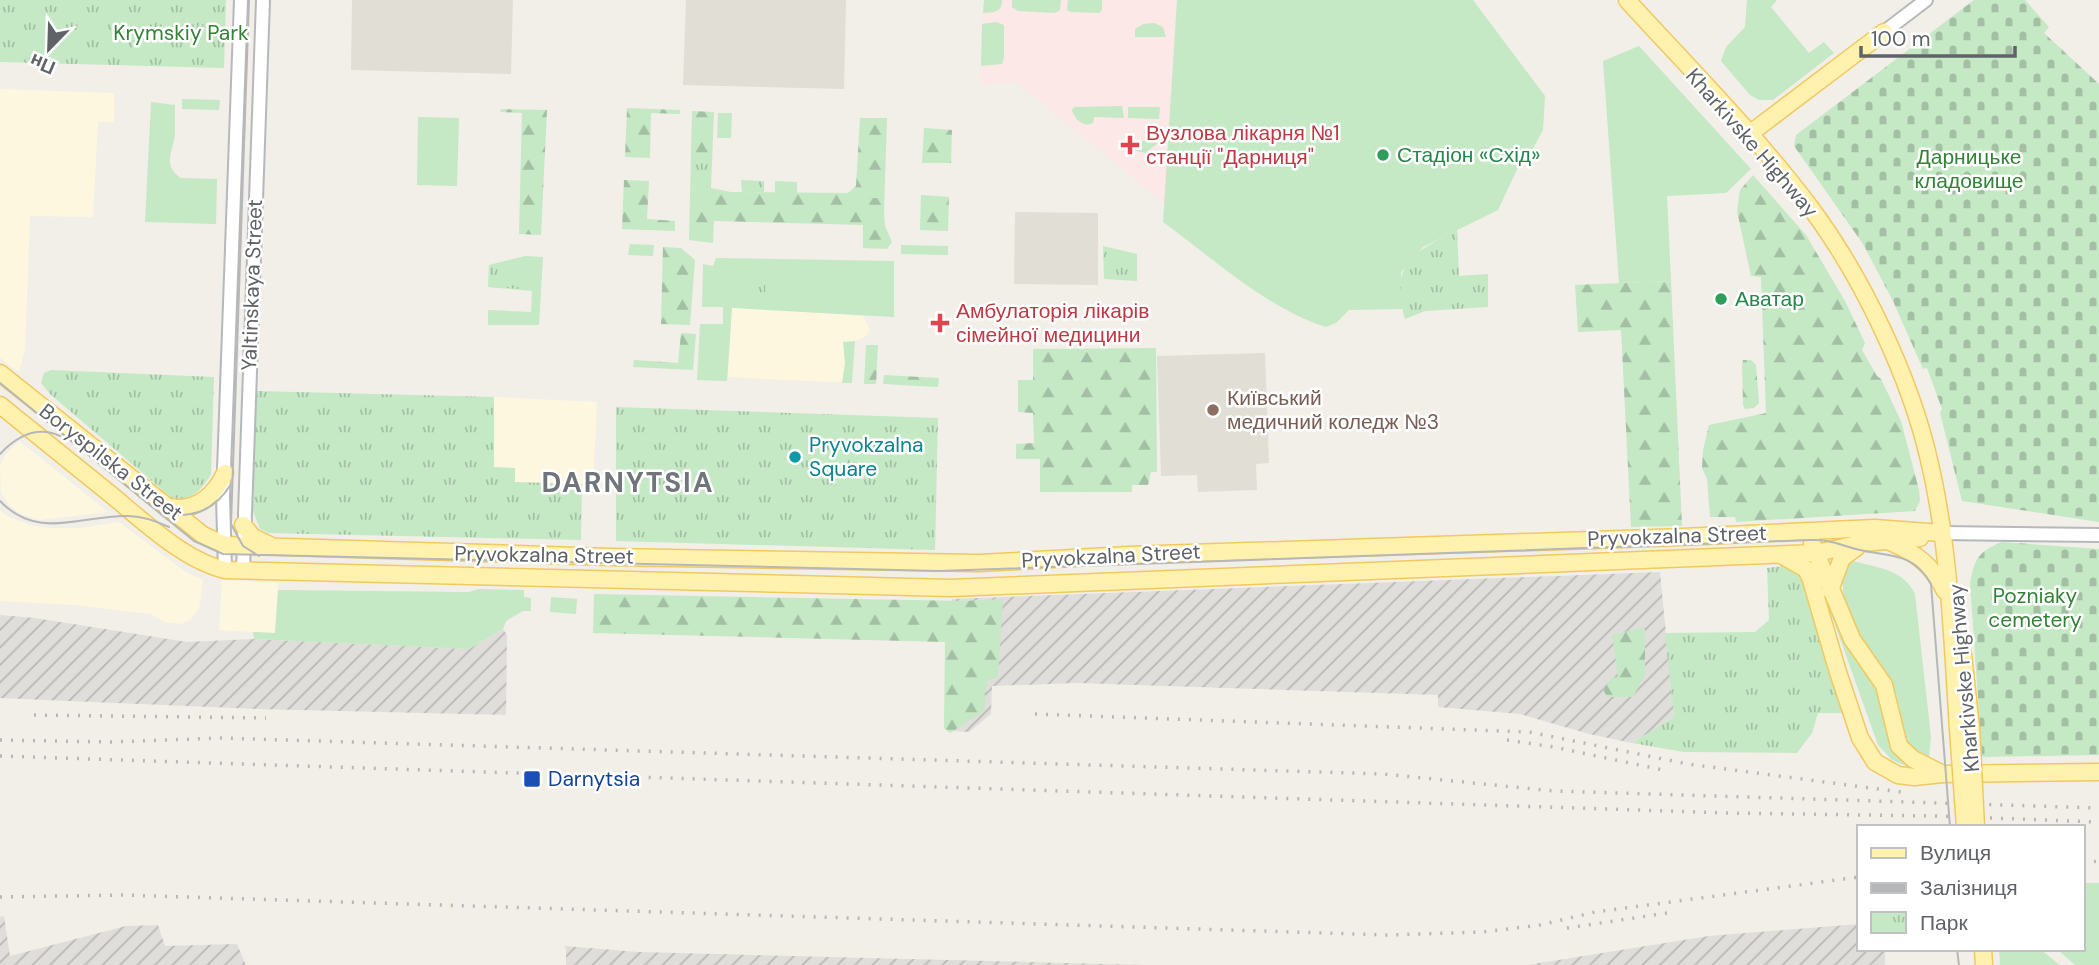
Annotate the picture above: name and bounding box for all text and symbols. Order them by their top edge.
north arrow [14,14,84,84]
scale bar [1861,14,2015,58]
park label: Krymskiy Park [113,19,249,47]
text: 100 m [1871,25,1931,53]
text: Пн [26,48,59,81]
street label: Kharkivske Highway [1679,62,1825,224]
place label: Вузлова лікарня №1 станції "Дарниця" [1146,119,1340,171]
marker: Вузлова лікарня №1 станції "Дарниця" [1120,135,1140,155]
place label: Стадіон «Схід» [1397,141,1541,169]
park label: Дарницьке кладовище [1915,143,2023,195]
marker: Стадіон «Схід» [1375,147,1391,163]
street label: Yaltinskaya Street [235,199,269,371]
place label: Аватар [1735,285,1804,313]
marker: Аватар [1713,291,1729,307]
place label: Амбулаторія лікарів сімейної медицини [956,297,1149,349]
marker: Амбулаторія лікарів сімейної медицини [930,313,950,333]
place label: Київський медичний коледж №3 [1227,384,1439,436]
street label: Boryspilska Street [33,397,189,527]
marker: Київський медичний коледж №3 [1205,402,1221,418]
place label: Pryvokzalna Square [809,431,923,483]
marker: Pryvokzalna Square [787,449,803,465]
district label: DARNYTSIA [541,464,715,501]
street label: Pryvokzalna Street [1587,519,1767,553]
street label: Pryvokzalna Street [1021,537,1201,575]
street label: Pryvokzalna Street [454,539,634,571]
street label: Kharkivske Highway [1942,582,1986,773]
park label: Pozniaky cemetery [1988,582,2082,634]
place label: Darnytsia [548,765,640,793]
marker: Darnytsia [522,769,542,789]
legend [1857,825,2085,951]
text: Вулиця [1920,839,1991,867]
text: Залізниця [1920,874,2018,902]
text: Парк [1920,909,1968,937]

